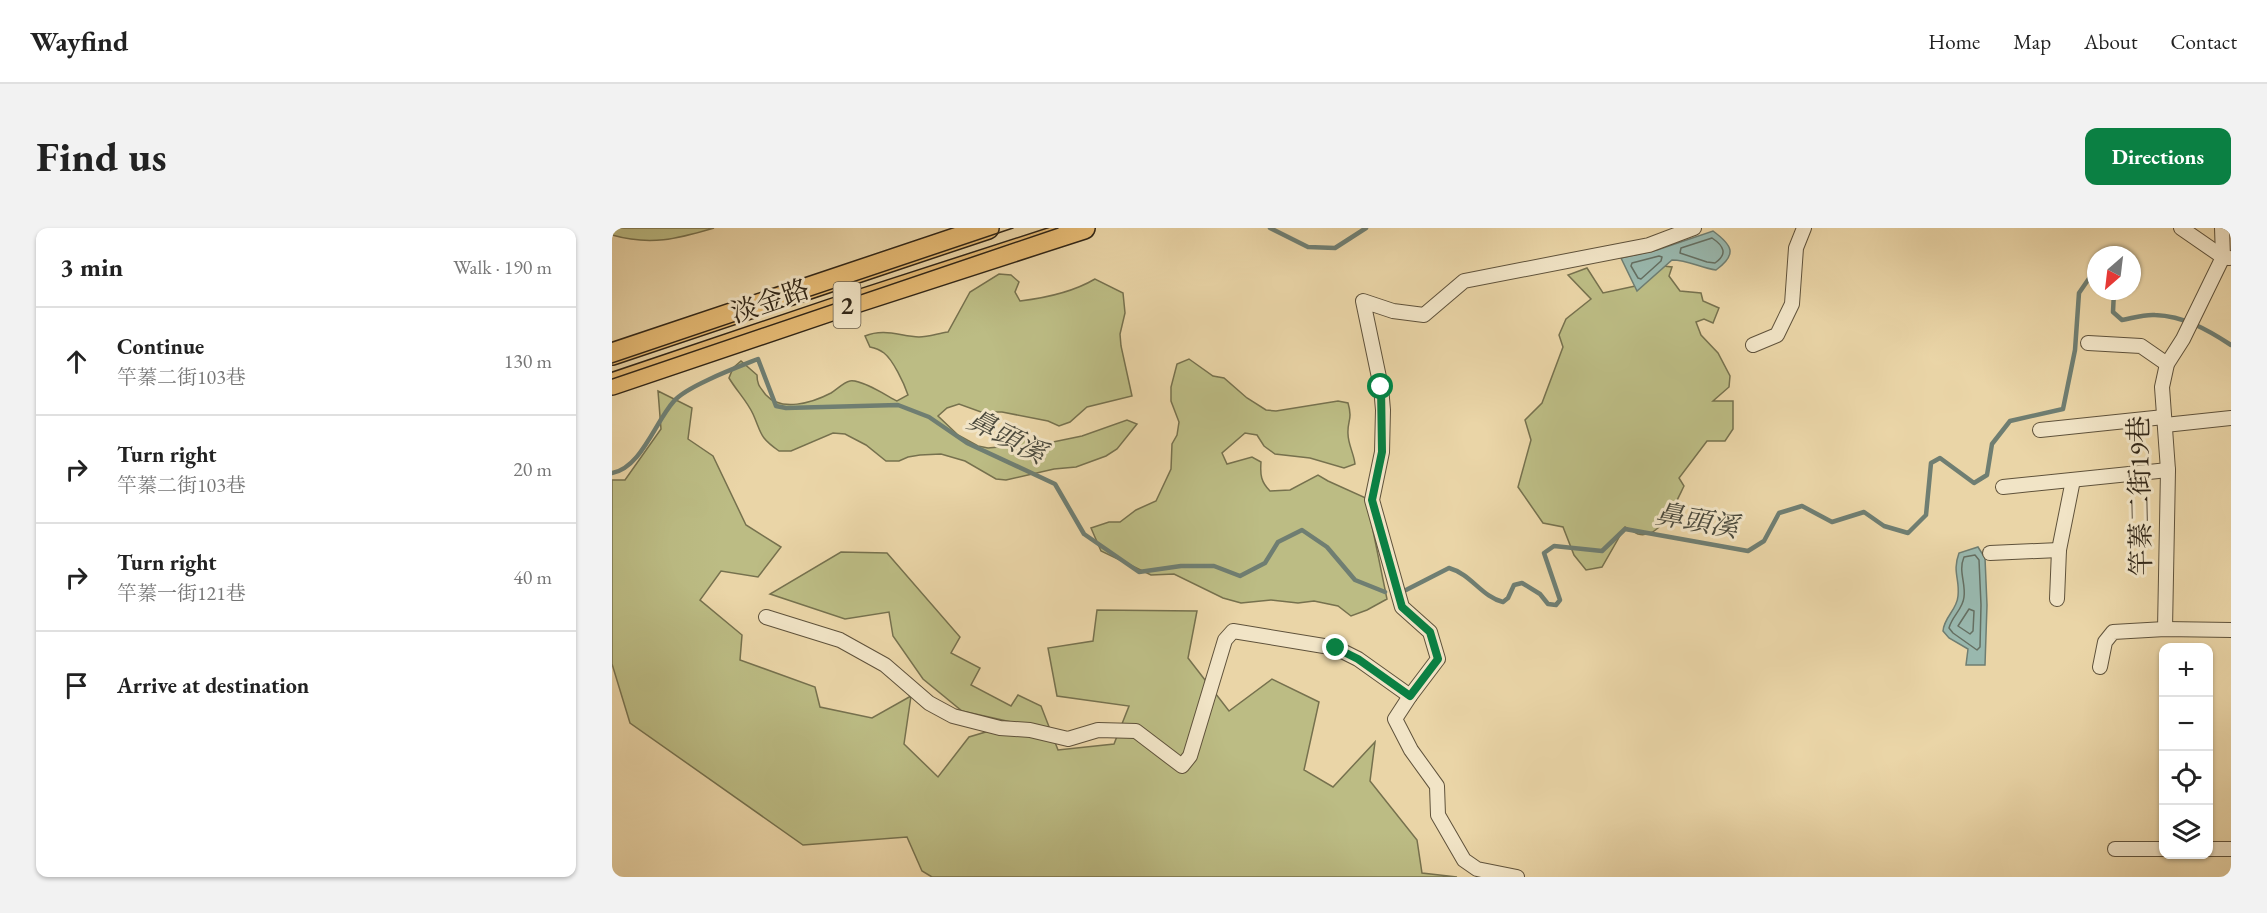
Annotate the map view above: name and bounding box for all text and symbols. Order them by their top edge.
text: Wayfind [30,23,128,59]
text: Home [1928,28,1980,55]
text: Map [2013,28,2051,55]
text: About [2084,28,2137,55]
text: Contact [2170,28,2237,55]
button: Directions [2085,128,2231,185]
text: Find us [36,129,167,184]
north arrow [2087,246,2141,300]
text: 3 min [60,250,123,284]
text: Walk · 190 m [453,254,552,280]
street label: 淡金路 [726,271,814,330]
road number: 2 [834,282,860,328]
text: Continue [117,332,204,361]
icon: ahead [60,345,93,378]
text: 130 m [504,348,552,374]
text: 竿蓁二街103巷 [117,364,246,390]
route start [1367,373,1393,399]
water label: 鼻頭溪 [961,401,1055,472]
street label: 竿蓁二街19巷 [2121,415,2158,577]
text: Turn right [117,440,216,469]
icon: right [60,453,93,486]
text: 20 m [513,456,552,482]
text: 竿蓁二街103巷 [117,472,246,498]
water label: 鼻頭溪 [1653,495,1744,546]
text: Turn right [117,548,216,577]
icon: right [60,561,93,594]
text: 40 m [513,564,552,590]
text: 竿蓁一街121巷 [117,580,246,606]
route end [1322,634,1348,660]
map controls [2159,643,2213,859]
button: + [2159,643,2213,697]
icon: arrive [60,669,93,702]
text: Arrive at destination [117,671,309,700]
button: − [2159,697,2213,751]
button: locate [2159,751,2213,805]
button: layers [2159,805,2213,859]

